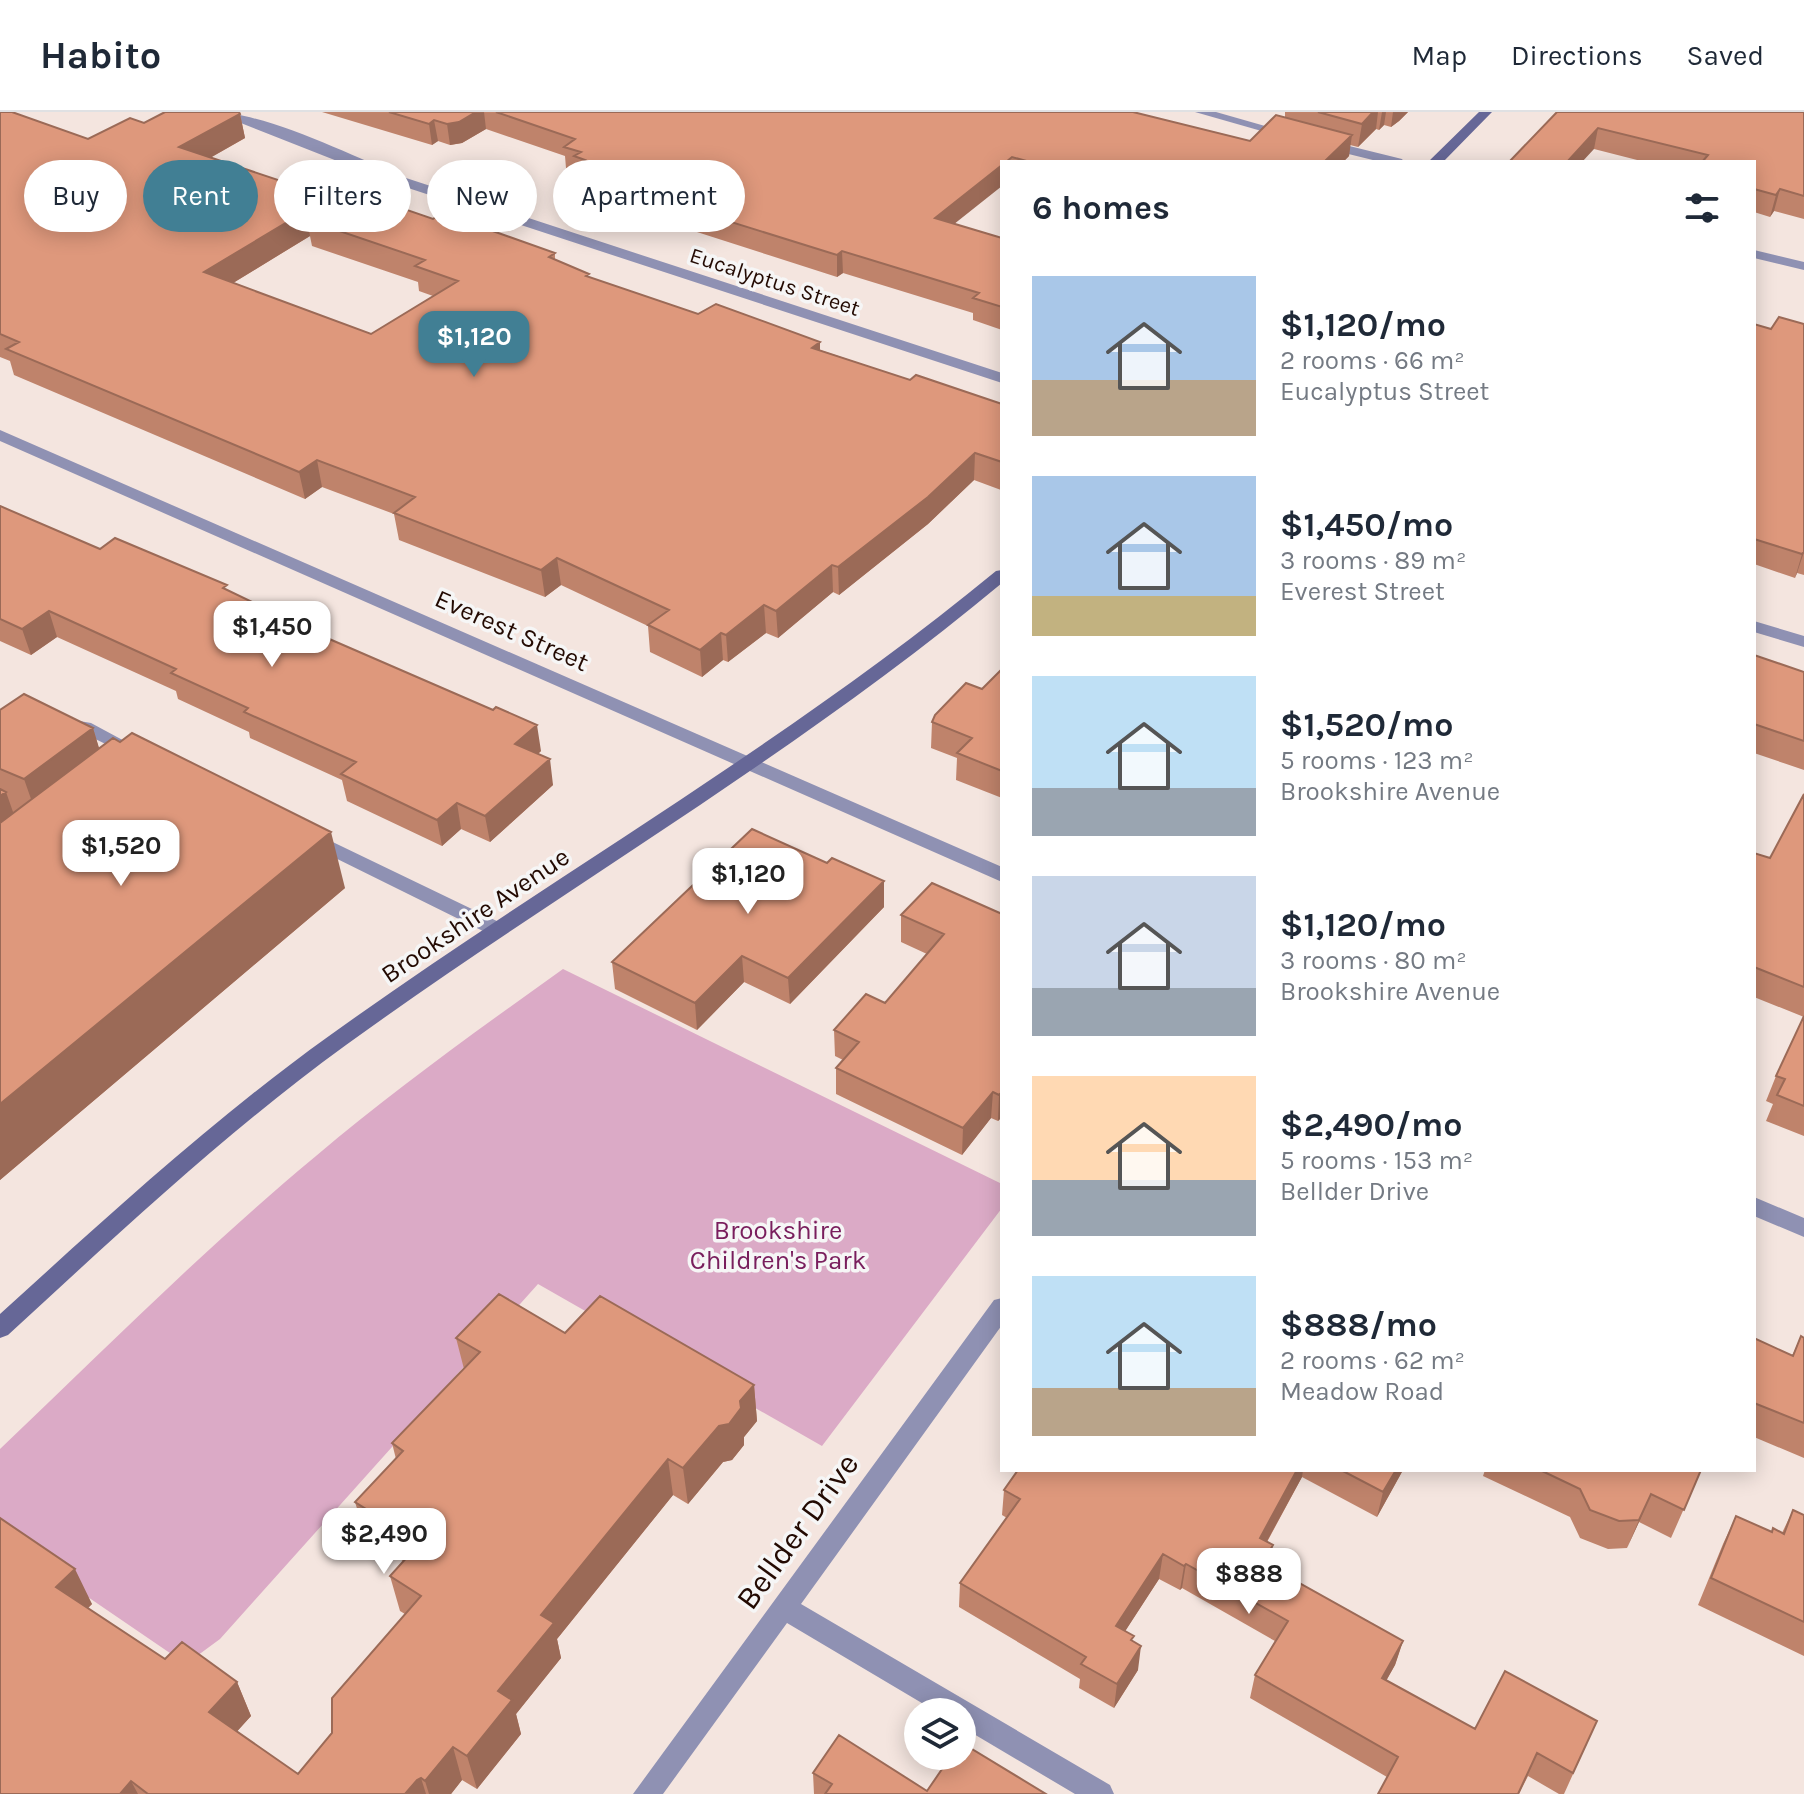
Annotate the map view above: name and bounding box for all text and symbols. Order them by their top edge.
text: Habito [40,33,161,78]
text: Map [1412,39,1467,72]
text: Directions [1511,39,1643,72]
text: Saved [1687,39,1764,72]
chip: Buy [24,160,127,232]
chip: Rent [143,160,258,232]
chip: Filters [274,160,411,232]
chip: New [427,160,537,232]
chip: Apartment [553,160,745,232]
icon: filters [1680,186,1724,230]
text: 6 homes [1032,188,1170,228]
street label: Eucalyptus Street [686,242,863,322]
text: $1,120/mo [1280,305,1446,345]
icon: home [1096,308,1192,404]
pin: $1,120 [409,311,539,379]
text: $1,120 [436,321,512,352]
text: 2 rooms · 66 m² [1280,345,1465,376]
text: Eucalyptus Street [1280,376,1489,407]
text: $1,450/mo [1280,505,1453,545]
icon: home [1096,508,1192,604]
text: 3 rooms · 89 m² [1280,545,1466,576]
text: Everest Street [1280,576,1445,607]
street label: Everest Street [430,583,594,678]
pin: $1,450 [207,601,337,669]
text: $1,450 [232,611,312,642]
text: $1,520/mo [1280,705,1454,745]
icon: home [1096,708,1192,804]
text: 5 rooms · 123 m² [1280,745,1474,776]
text: Brookshire Avenue [1280,776,1500,807]
pin: $1,520 [56,820,186,888]
text: $1,520 [80,830,162,861]
street label: Brookshire Avenue [375,841,575,990]
pin: $1,120 [683,848,813,916]
text: $1,120 [710,858,786,889]
text: $1,120/mo [1280,905,1446,945]
icon: home [1096,908,1192,1004]
text: 3 rooms · 80 m² [1280,945,1467,976]
text: Brookshire Avenue [1280,976,1500,1007]
text: $2,490/mo [1280,1105,1463,1145]
icon: home [1096,1108,1192,1204]
text: 5 rooms · 153 m² [1280,1145,1473,1176]
text: Bellder Drive [1280,1176,1429,1207]
park label: Brookshire Children's Park [690,1215,866,1276]
text: $888/mo [1280,1305,1437,1345]
icon: home [1096,1308,1192,1404]
text: 2 rooms · 62 m² [1280,1345,1465,1376]
text: Meadow Road [1280,1376,1444,1407]
street label: Bellder Drive [728,1446,866,1616]
pin: $2,490 [319,1508,449,1576]
text: $2,490 [340,1518,428,1549]
pin: $888 [1202,1548,1296,1616]
text: $888 [1215,1558,1283,1589]
map controls [904,1698,976,1770]
button: layers [904,1698,976,1770]

